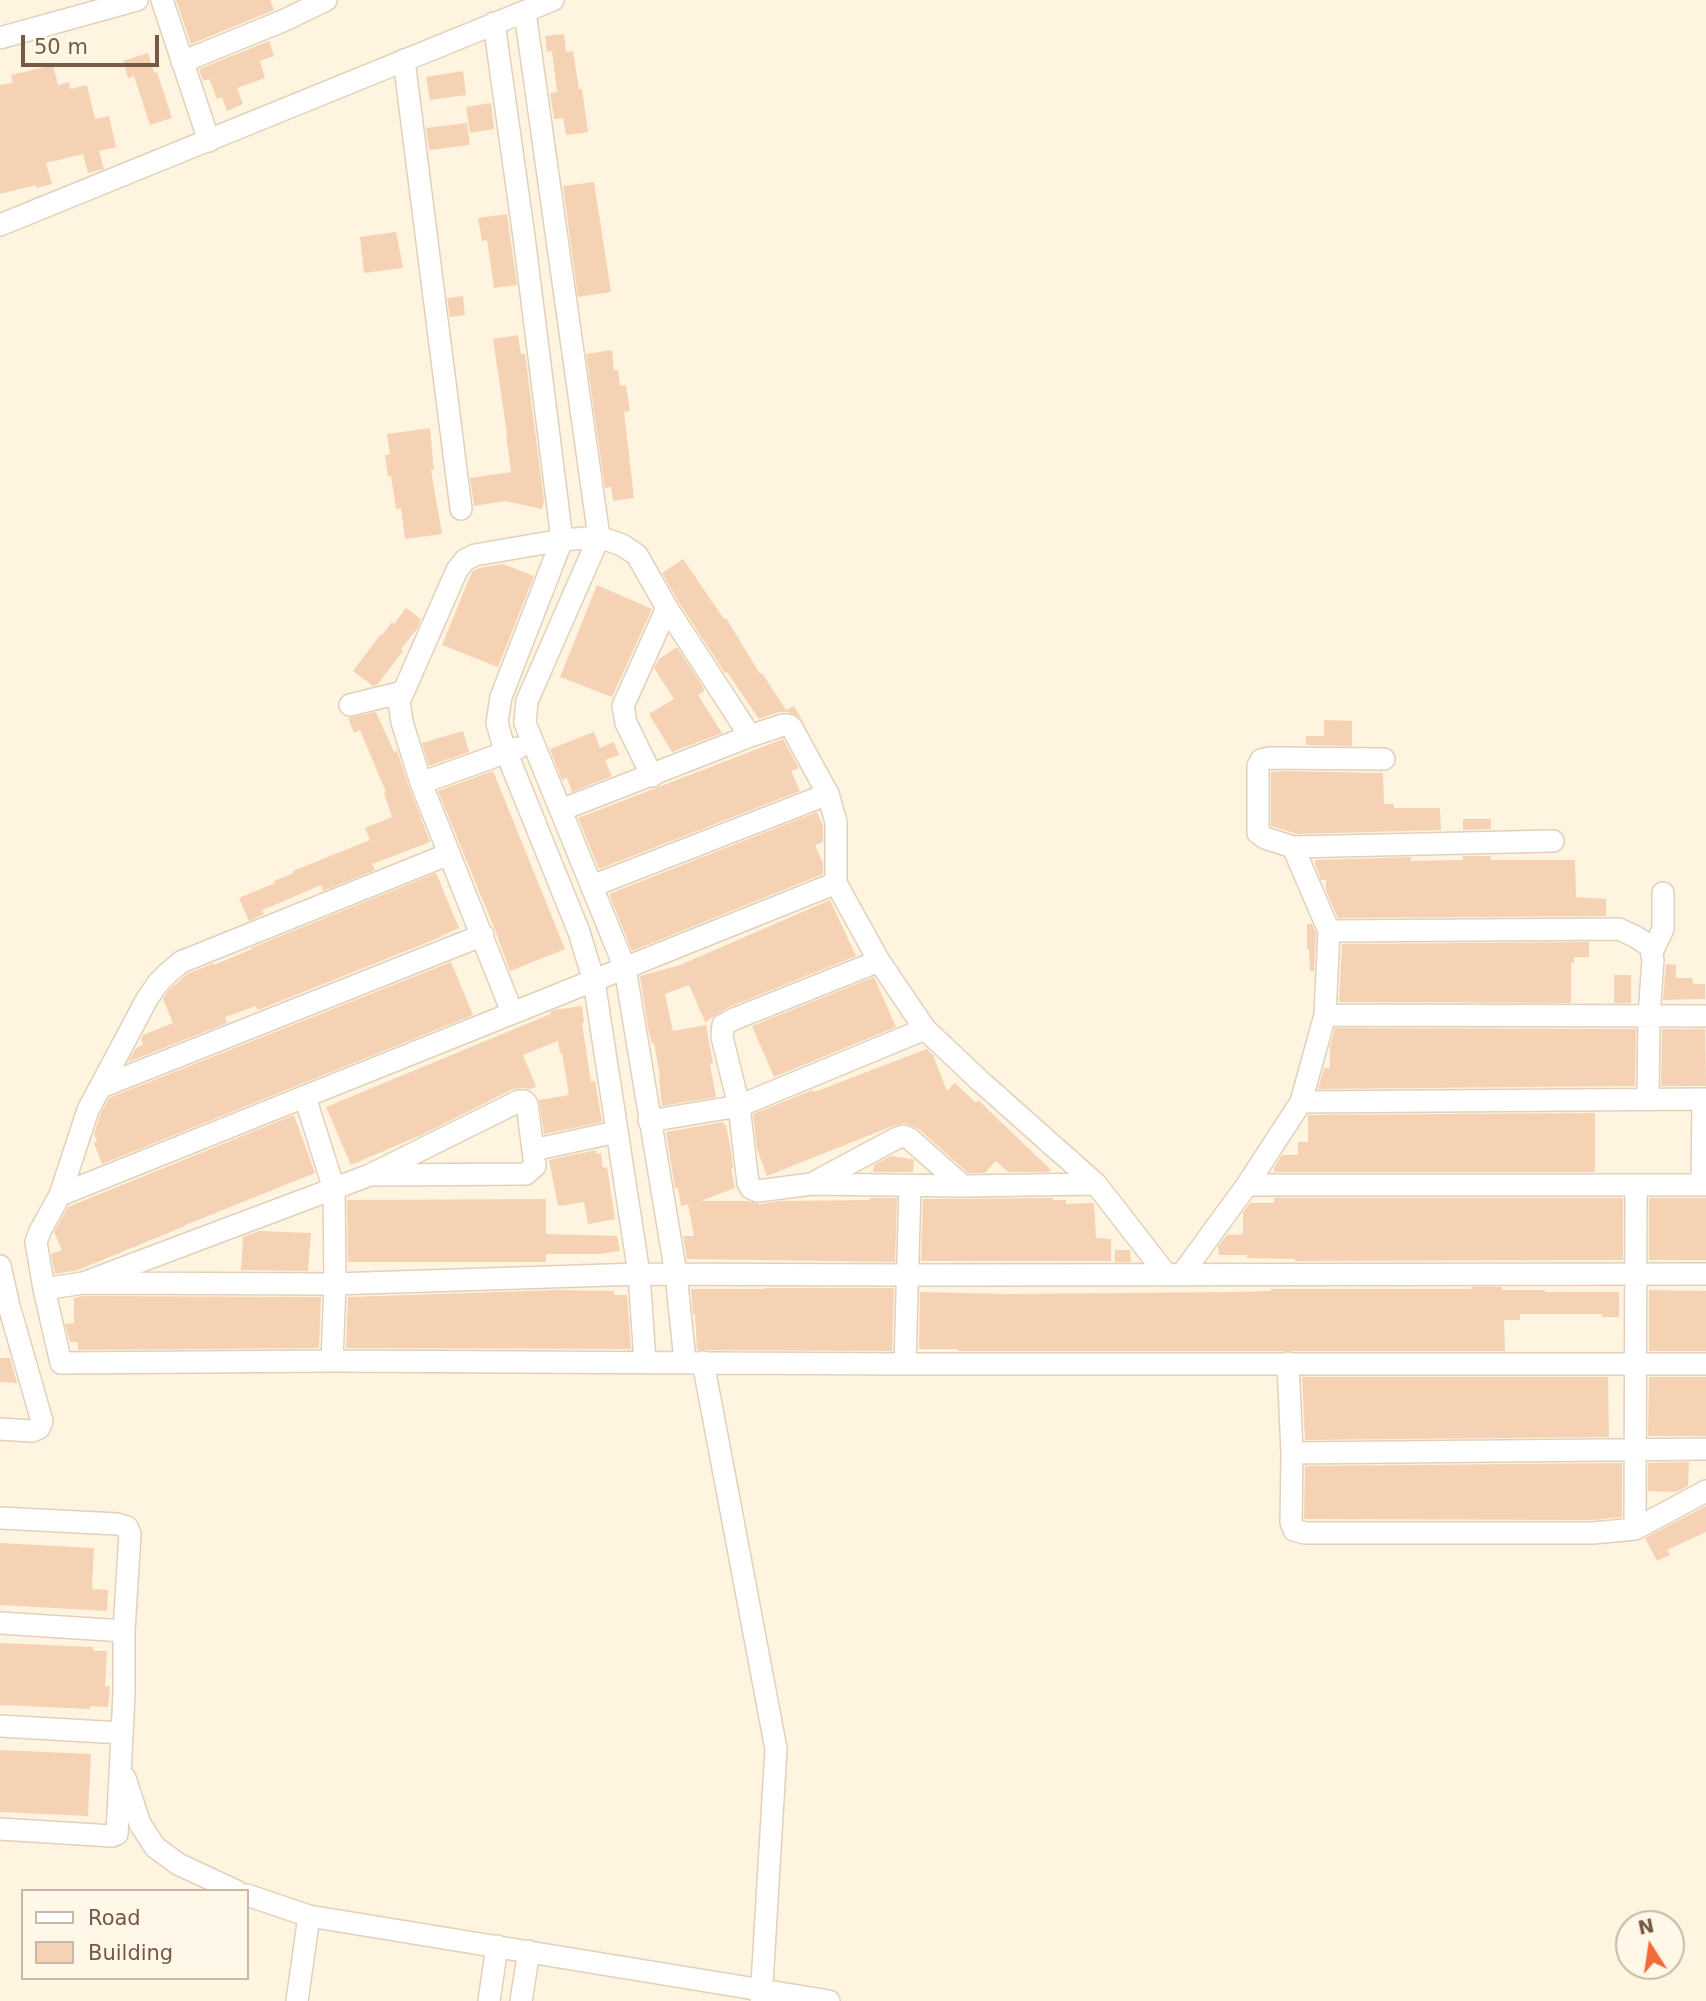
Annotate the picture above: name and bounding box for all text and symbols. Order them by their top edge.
scale bar [24,21,163,65]
text: 50 m [34,35,88,59]
legend [21,1889,248,1980]
text: Road [88,1906,141,1930]
north arrow [1615,1910,1685,1980]
text: N [1636,1914,1656,1939]
text: Building [88,1941,173,1965]

